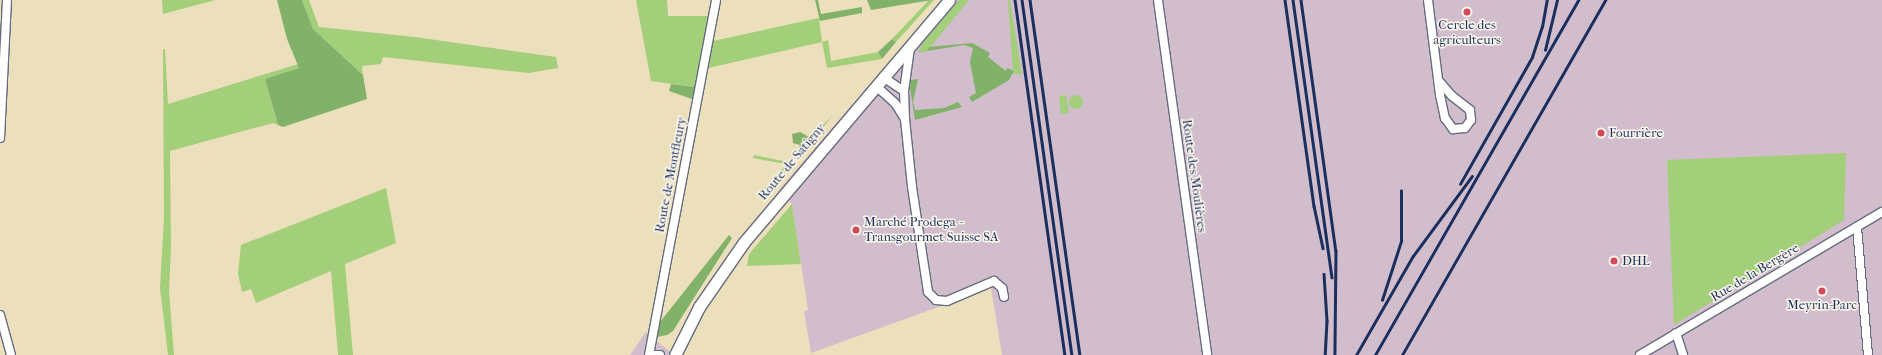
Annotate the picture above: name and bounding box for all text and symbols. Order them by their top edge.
marker: Cercle des agriculteurs [1462,7,1472,17]
place label: Cercle des agriculteurs [1433,18,1501,49]
street label: Route de Montfleury [652,116,690,234]
street label: Route des Moulières [1178,118,1210,234]
street label: Route de Satigny [755,120,829,204]
place label: Fourrière [1609,125,1663,141]
marker: Fourrière [1596,128,1606,138]
place label: Marché Prodega - Transgourmet Suisse SA [864,215,998,246]
marker: Marché Prodega - Transgourmet Suisse SA [851,225,861,235]
street label: Rue de la Bergère [1708,241,1802,305]
place label: DHL [1622,253,1650,269]
marker: DHL [1609,256,1619,266]
marker: Meyrin-Parc [1817,286,1827,296]
place label: Meyrin-Parc [1787,297,1857,313]

